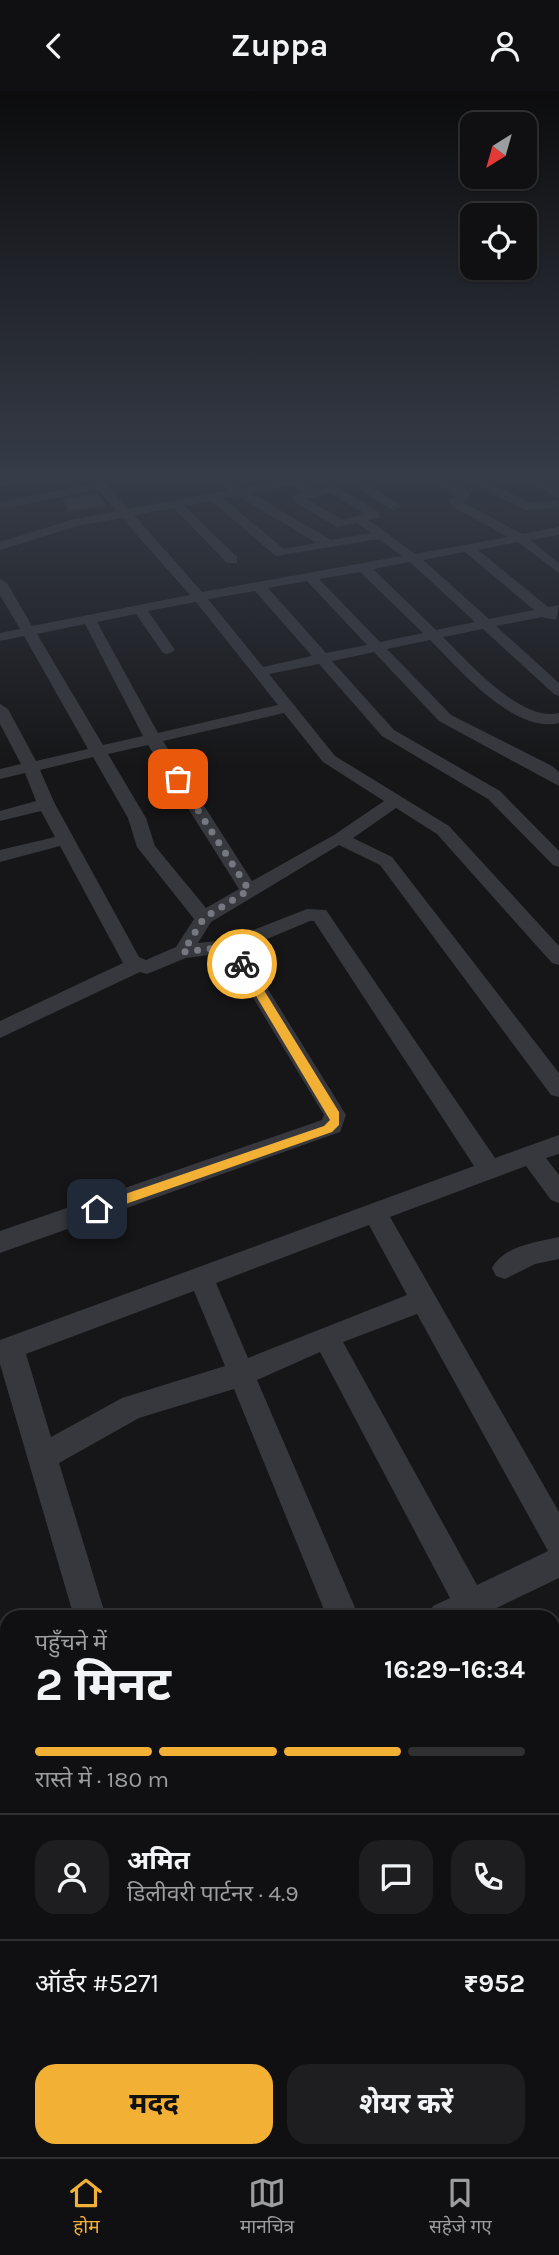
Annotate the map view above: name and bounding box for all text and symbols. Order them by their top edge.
icon: back [35,27,73,65]
text: Zuppa [231,27,328,64]
icon: person [486,27,524,65]
north arrow [460,112,537,189]
map controls [460,112,537,280]
button: locate [460,203,537,280]
pin [148,749,208,809]
icon: bag [159,760,197,798]
courier [207,929,277,999]
icon: bike [223,945,261,983]
pin [67,1179,127,1239]
icon: home [78,1190,116,1228]
text: पहुँचने में [35,1629,107,1656]
text: 16:29–16:34 [384,1654,525,1685]
text: 2 मिनट [35,1658,171,1712]
text: रास्ते में · 180 m [35,1766,169,1793]
button: person [35,1840,109,1914]
button: chat [359,1840,433,1914]
button: phone [451,1840,525,1914]
text: अमित [127,1845,190,1876]
text: डिलीवरी पार्टनर · 4.9 [127,1880,299,1907]
text: ऑर्डर #5271 [35,1968,159,1999]
text: ₹952 [463,1968,525,1999]
button: मदद [35,2064,273,2144]
button: शेयर करें [287,2064,525,2144]
tab: होम [67,2174,105,2241]
tab: मानचित्र [240,2174,294,2241]
tab: सहेजे गए [429,2174,492,2241]

